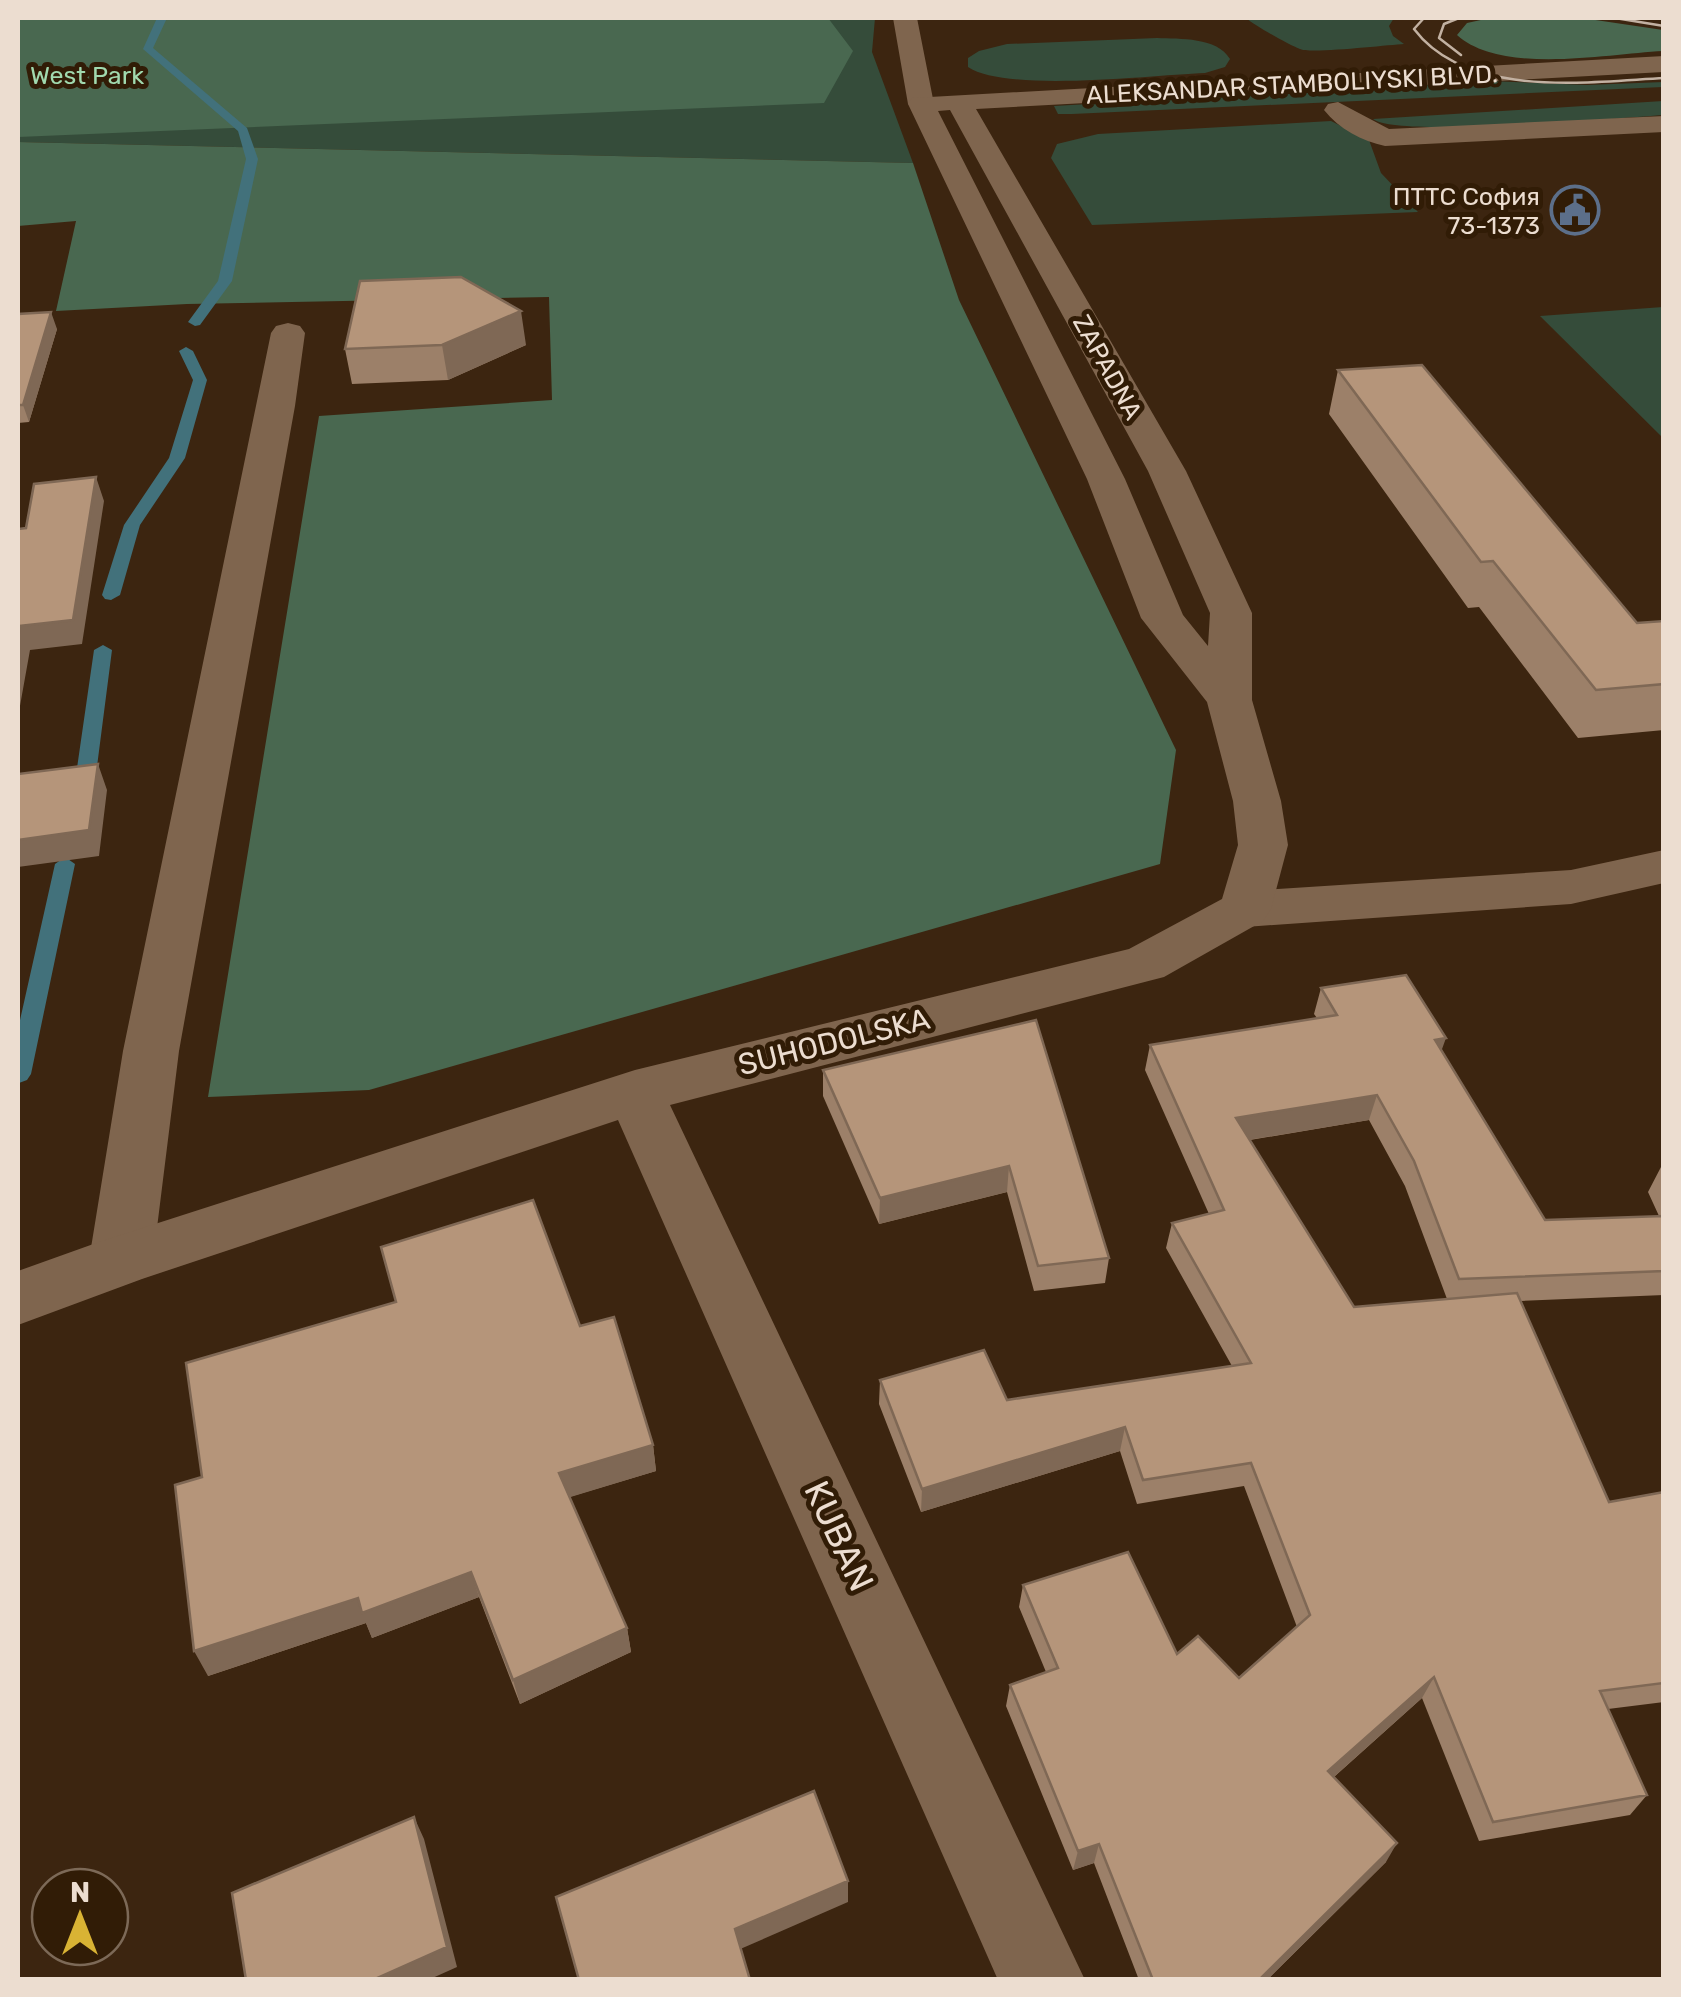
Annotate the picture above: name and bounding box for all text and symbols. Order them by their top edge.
street label: ALEKSANDAR STAMBOLIYSKI BLVD. [1085,59,1499,110]
park label: West Park [30,61,144,90]
place label: ПТТС София 73-1373 [1393,182,1540,240]
public building icon: ПТТС София 73-1373 [1549,184,1601,236]
street label: ZAPADNA [1067,310,1148,425]
street label: SUHODOLSKA [735,1001,933,1083]
street label: KUBAN [795,1474,883,1598]
north arrow [30,1867,130,1967]
text: N [70,1876,90,1909]

